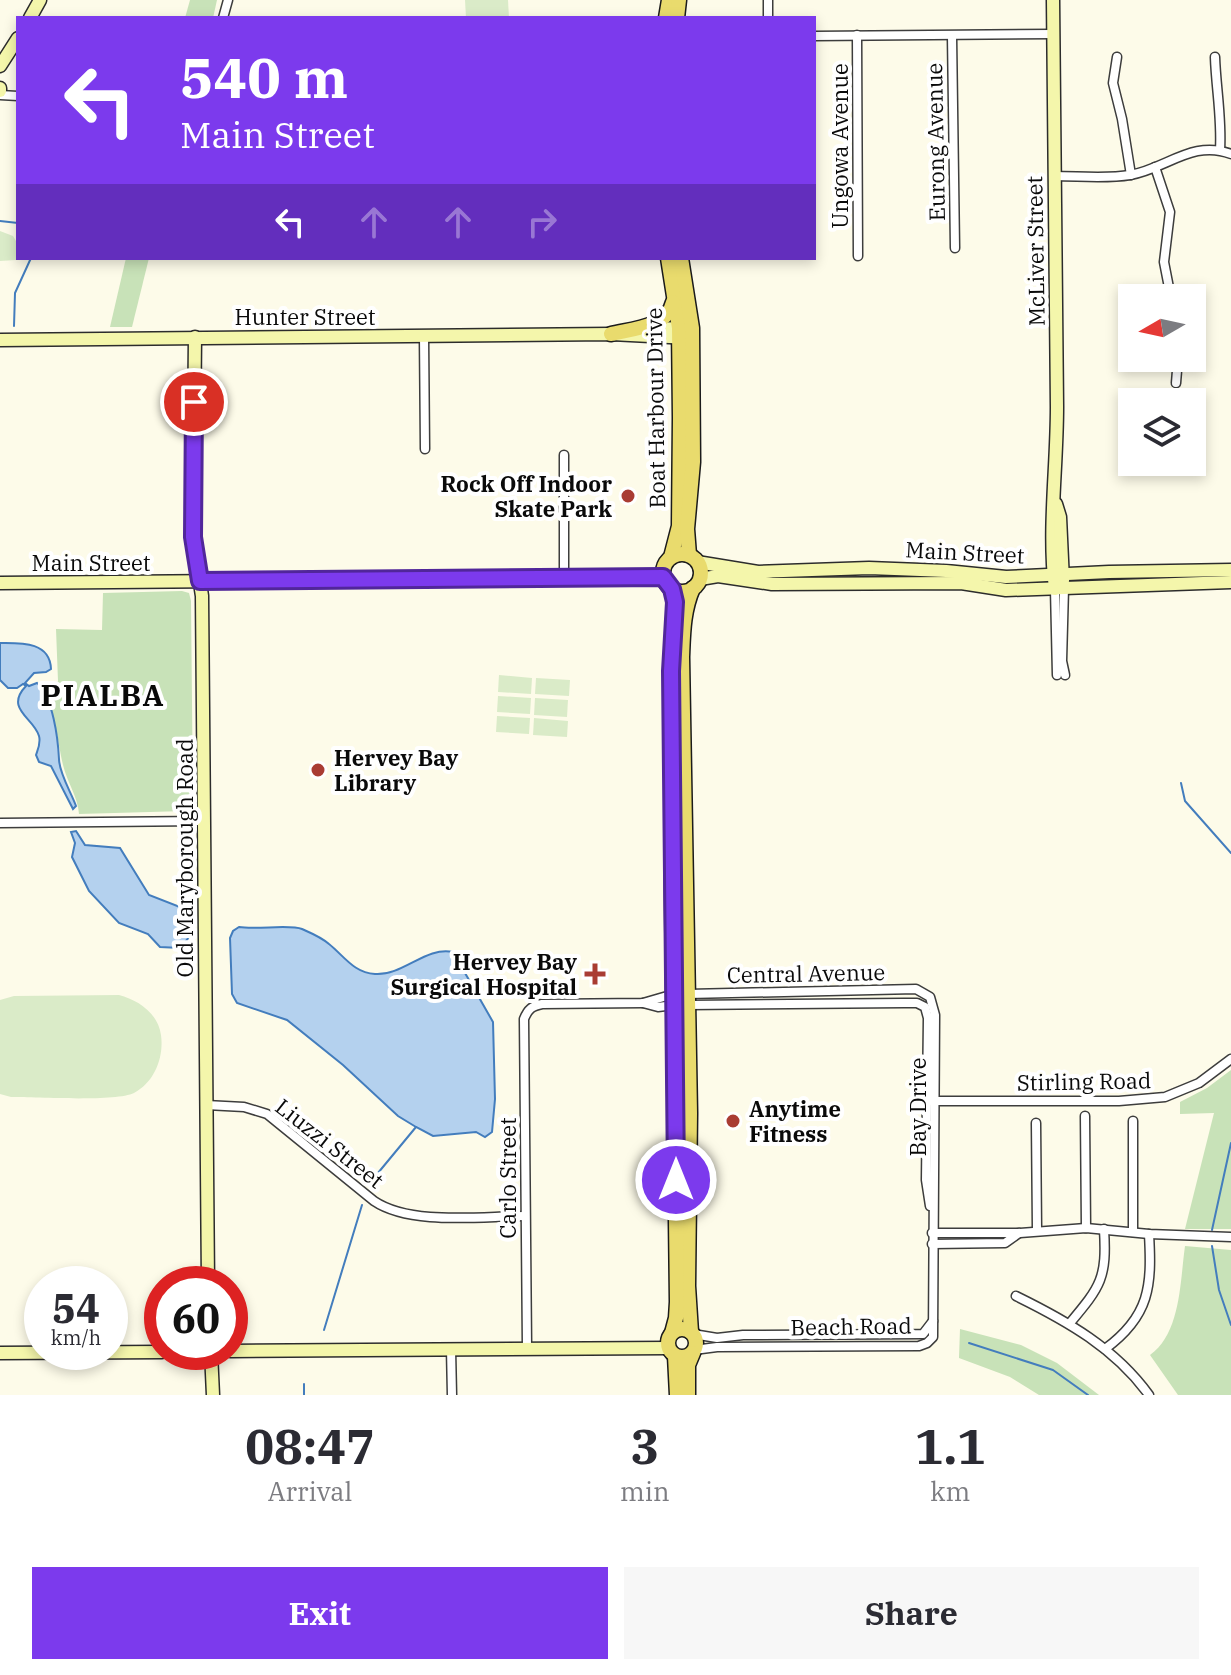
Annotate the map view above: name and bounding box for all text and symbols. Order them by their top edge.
text: 540 m [180,41,348,113]
icon: left [48,48,152,152]
street label: Ungowa Avenue [825,63,854,229]
street label: Eurong Avenue [919,63,951,221]
text: Main Street [180,111,375,158]
street label: McLiver Street [1019,175,1051,326]
icon: left [268,200,312,244]
icon: ahead [352,200,396,244]
icon: ahead [436,200,480,244]
icon: right [520,200,564,244]
north arrow [1118,284,1206,372]
map controls [1118,284,1206,476]
street label: Hunter Street [234,302,376,331]
street label: Boat Harbour Drive [639,307,671,509]
pin [160,368,228,436]
icon: arrive [172,380,216,424]
button: layers [1118,388,1206,476]
place label: Rock Off Indoor Skate Park [440,469,612,523]
marker: Rock Off Indoor Skate Park [619,487,637,505]
street label: Main Street [905,534,1025,570]
street label: Main Street [31,548,151,577]
district label: PIALBA [40,675,166,714]
street label: Old Maryborough Road [170,738,199,978]
place label: Hervey Bay Library [334,743,459,797]
marker: Hervey Bay Library [309,761,327,779]
place label: Hervey Bay Surgical Hospital [390,947,577,1001]
street label: Central Avenue [727,957,885,989]
marker: Hervey Bay Surgical Hospital [584,963,606,985]
street label: Bay Drive [903,1058,932,1156]
street label: Stirling Road [1016,1065,1152,1097]
street label: Liuzzi Street [270,1092,390,1195]
place label: Anytime Fitness [749,1094,841,1148]
marker: Anytime Fitness [724,1112,742,1130]
street label: Carlo Street [493,1117,522,1239]
position arrow [634,1138,718,1222]
speed limit sign: 60 [144,1266,248,1370]
text: 54 [52,1282,100,1334]
street label: Beach Road [790,1310,912,1342]
text: km/h [51,1324,101,1351]
text: 08:47 [245,1415,375,1477]
text: 3 [630,1415,659,1477]
text: 1.1 [915,1415,986,1477]
text: Arrival [268,1474,352,1508]
text: min [620,1474,670,1508]
text: km [930,1474,970,1508]
button: Exit [32,1567,608,1659]
button: Share [624,1567,1199,1659]

